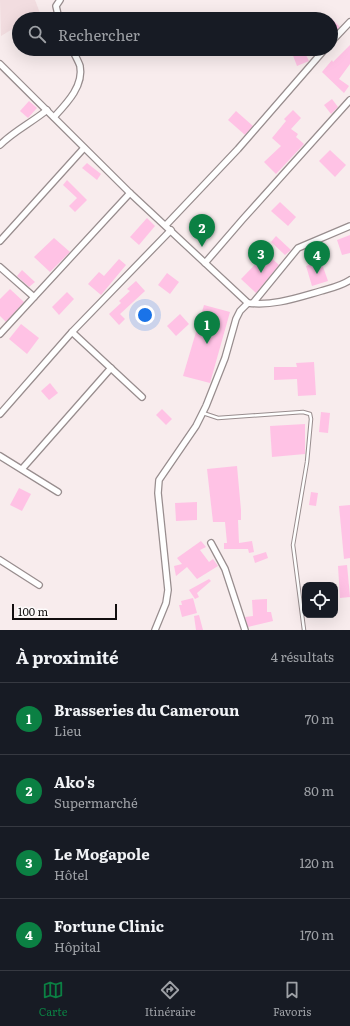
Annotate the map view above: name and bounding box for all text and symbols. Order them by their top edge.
search box [12,12,338,56]
icon: search [26,23,48,45]
text: Rechercher [58,23,140,46]
pin: 2 [189,214,215,247]
pin: 3 [248,240,274,273]
pin: 4 [304,241,330,274]
your location [135,305,155,325]
pin: 1 [194,311,220,344]
map controls [302,582,338,618]
button: locate [302,582,338,618]
scale bar [12,602,117,621]
text: 100 m [18,603,48,619]
text: À proximité [16,644,119,669]
text: 4 résultats [271,647,334,666]
text: Brasseries du Cameroun [54,698,240,721]
text: 1 [26,709,32,728]
text: 70 m [305,709,334,728]
text: Lieu [54,721,82,740]
text: Ako's [54,770,95,793]
text: 2 [26,781,32,800]
text: 80 m [304,781,334,800]
text: Supermarché [54,793,138,812]
text: Le Mogapole [54,842,150,865]
text: 3 [25,853,33,872]
text: 120 m [299,853,334,872]
text: Hôtel [54,865,88,884]
text: Fortune Clinic [54,914,164,937]
text: 4 [25,925,33,944]
text: 170 m [300,925,334,944]
text: Hôpital [54,937,101,956]
tab: Carte [39,979,67,1019]
tab: Itinéraire [145,979,196,1019]
tab: Favoris [273,979,311,1019]

